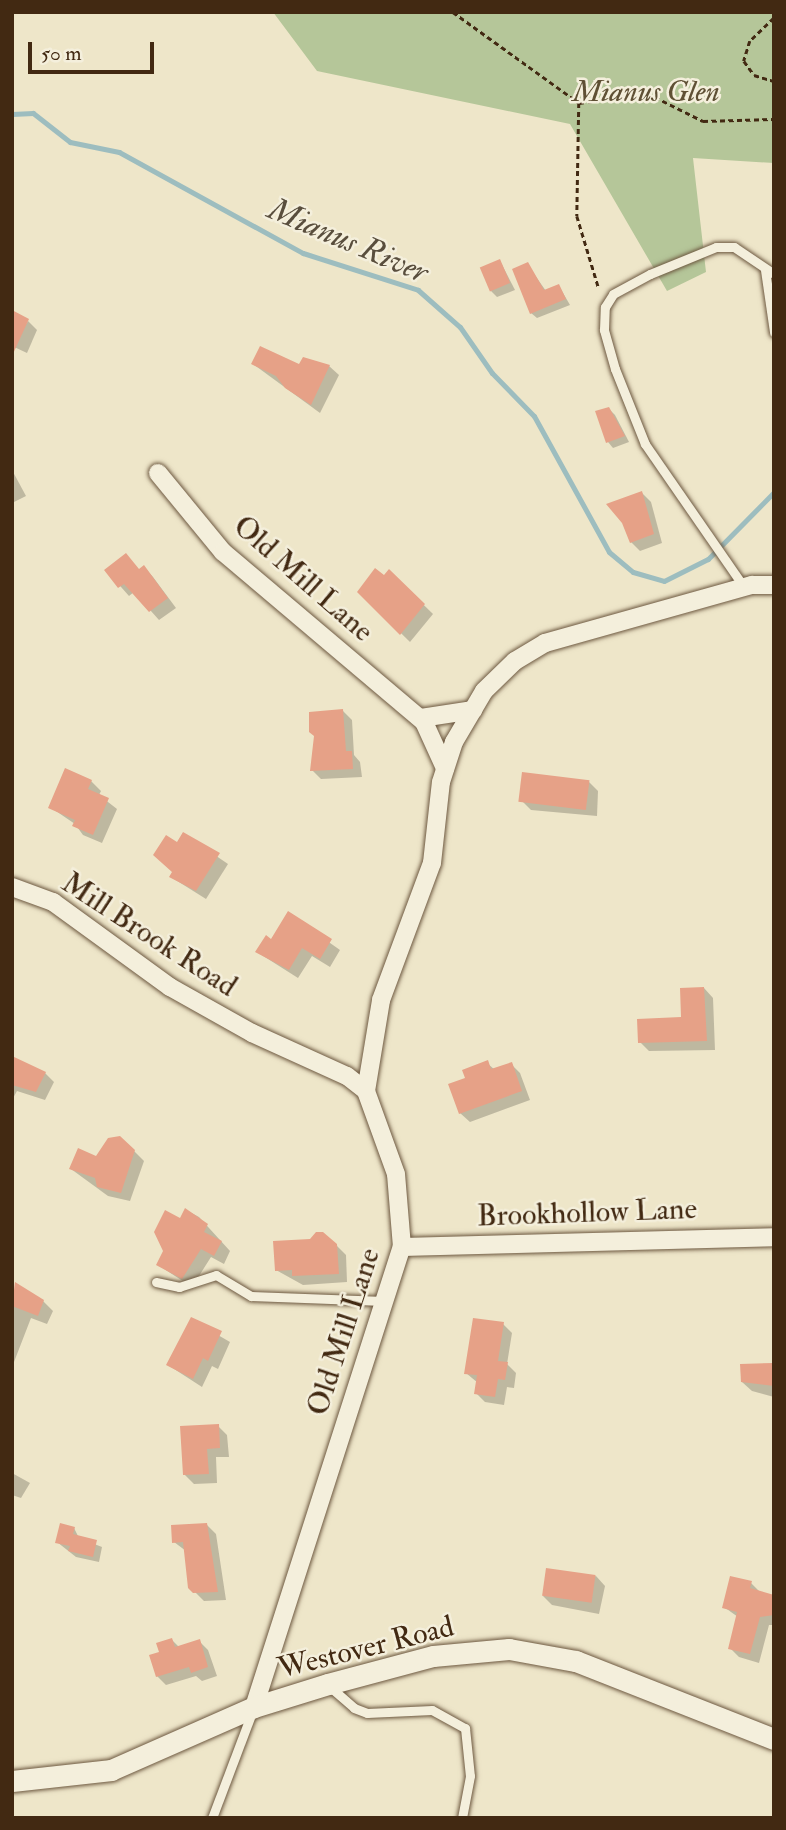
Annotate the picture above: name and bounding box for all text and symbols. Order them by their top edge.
scale bar [32,28,158,72]
text: 50 m [41,40,82,67]
park label: Mianus Glen [572,74,720,110]
water label: Mianus River [262,190,434,292]
street label: Old Mill Lane [226,508,380,650]
street label: Mill Brook Road [55,865,243,1005]
street label: Brookhollow Lane [476,1191,698,1235]
street label: Old Mill Lane [300,1244,388,1420]
street label: Westover Road [274,1609,458,1687]

